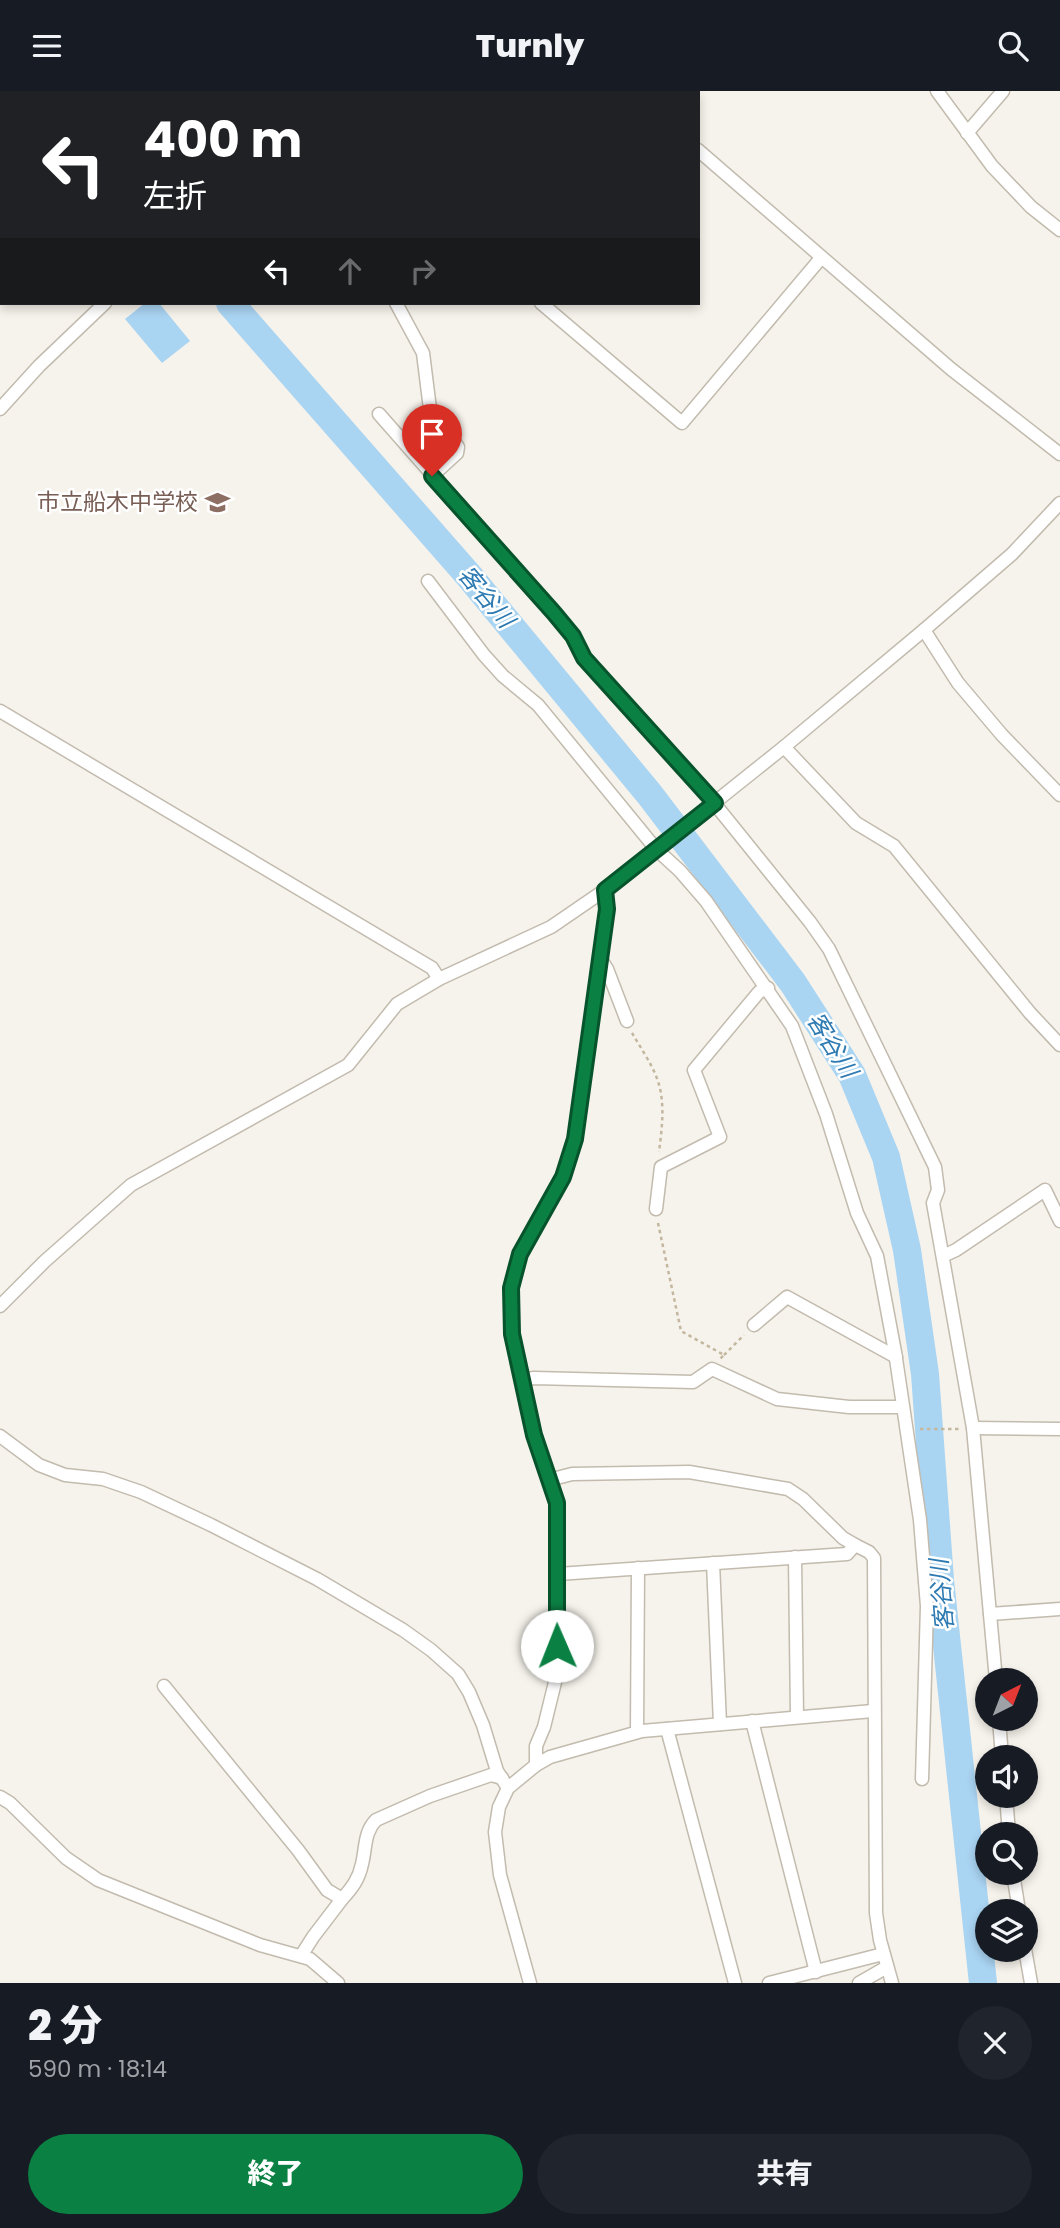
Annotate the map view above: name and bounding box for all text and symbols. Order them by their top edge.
text: Turnly [476,23,584,68]
icon: menu [28,27,66,65]
icon: search [994,27,1032,65]
text: 400 m [143,106,302,174]
icon: left [28,119,119,210]
text: 左折 [143,173,207,218]
icon: left [258,252,296,290]
icon: ahead [331,252,369,290]
icon: right [404,252,442,290]
pin [402,404,462,476]
icon: arrive [413,415,451,453]
place label: 市立船木中学校 [37,486,198,518]
school or university icon: 市立船木中学校 [204,488,232,516]
water label: 客谷川 [451,558,524,637]
water label: 客谷川 [799,1005,867,1087]
water label: 客谷川 [922,1555,961,1632]
position arrow [520,1609,594,1683]
north arrow [975,1668,1038,1731]
map controls [975,1668,1038,1962]
button: sound [975,1745,1038,1808]
button: search [975,1822,1038,1885]
button: layers [975,1899,1038,1962]
text: 2 分 [28,1996,102,2055]
button: close [958,2006,1032,2080]
text: 590 m · 18:14 [28,2053,167,2085]
button: 終了 [28,2134,523,2214]
button: 共有 [537,2134,1032,2214]

